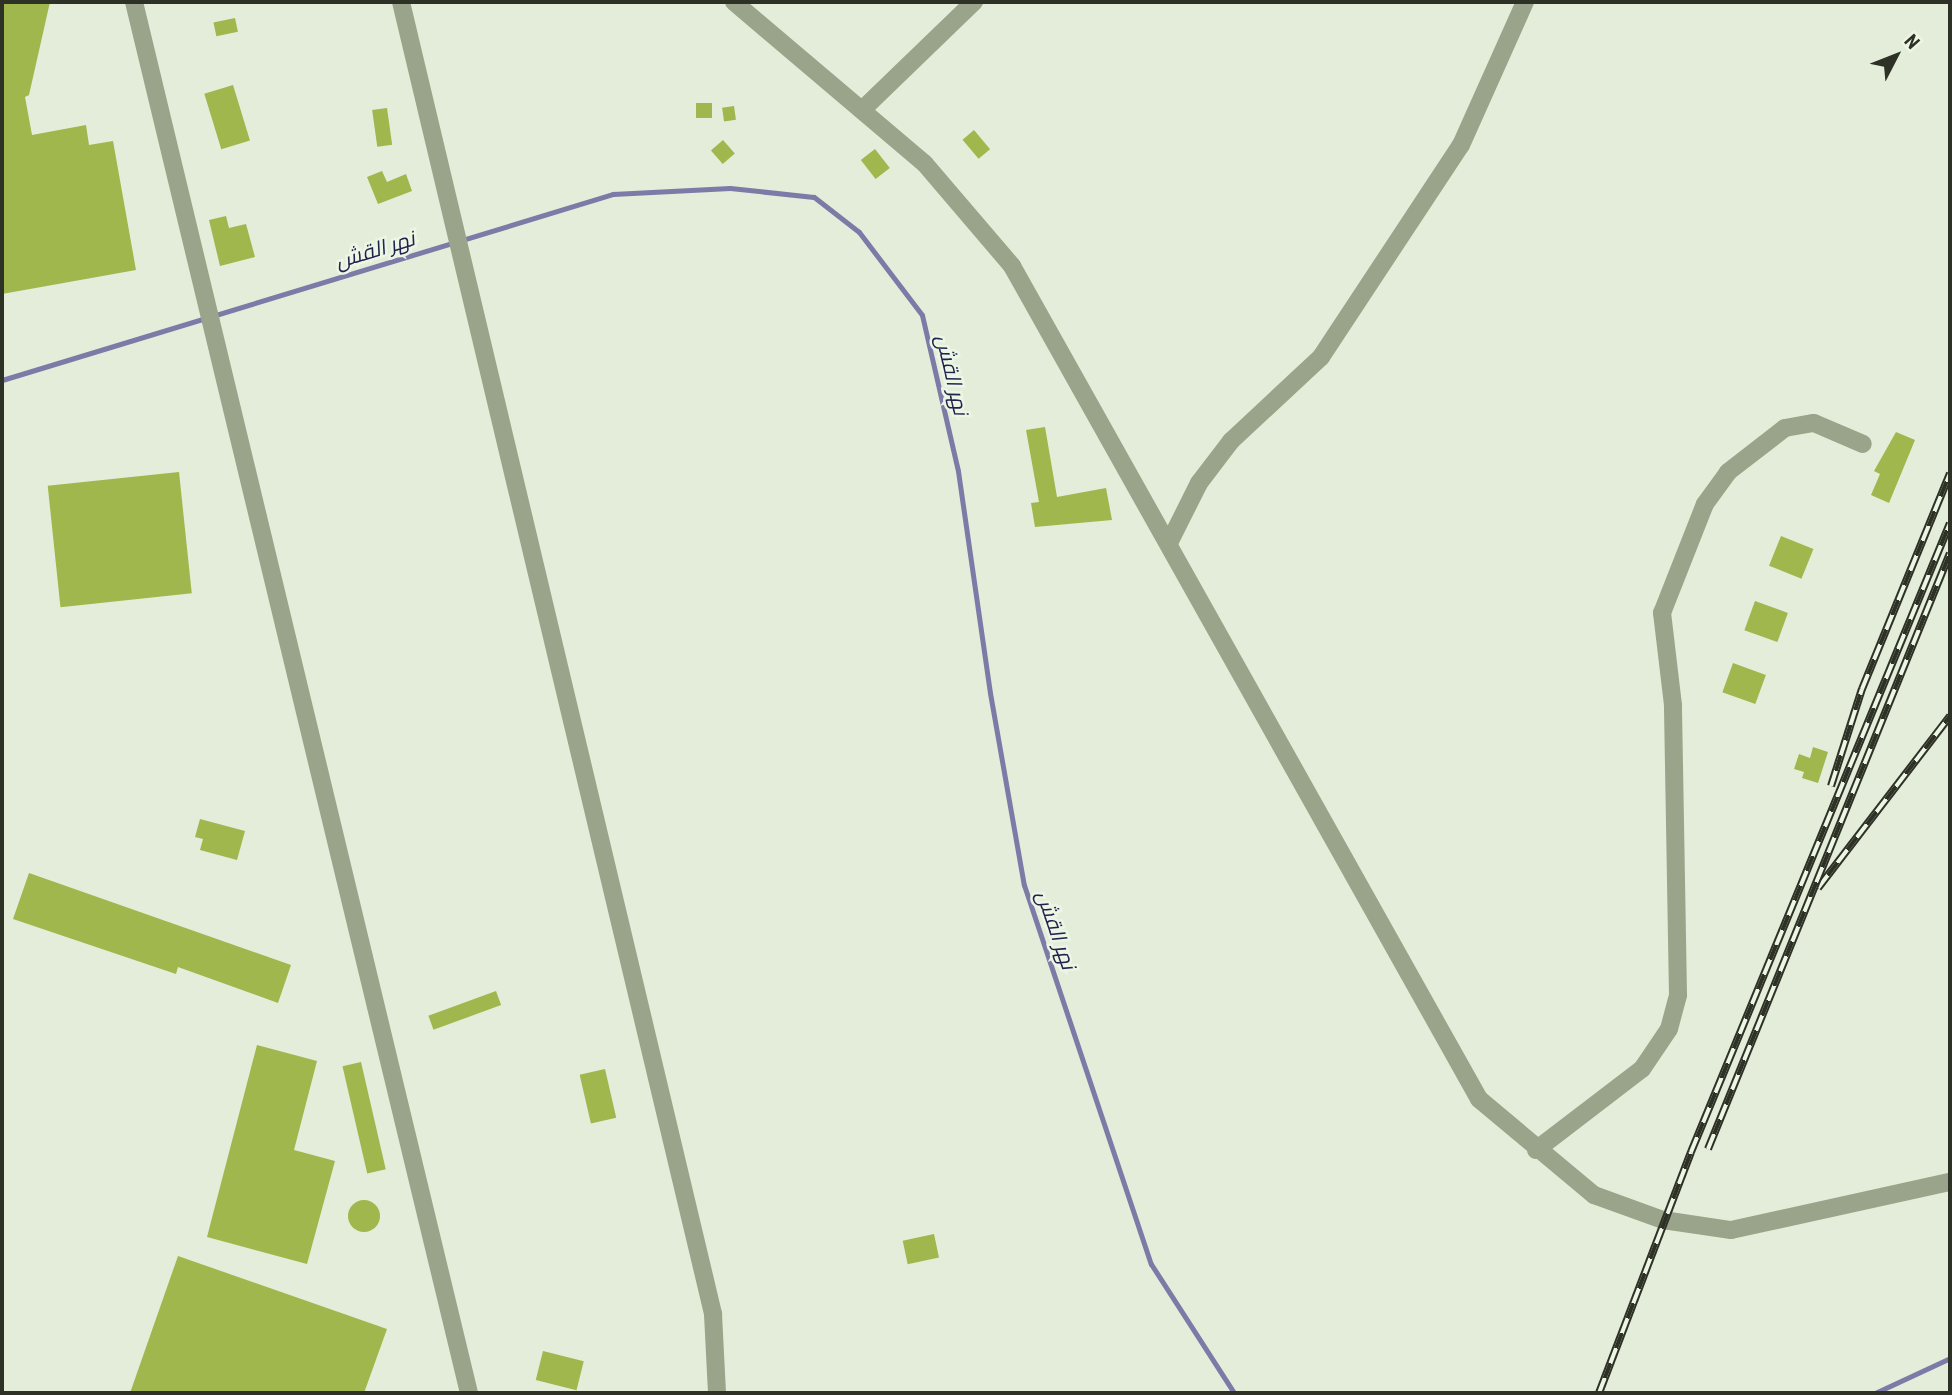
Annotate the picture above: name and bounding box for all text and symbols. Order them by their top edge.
north arrow [1861,21,1931,91]
text: N [1900,30,1924,54]
water label: نهر القش [332,226,418,274]
water label: نهر القش [931,332,973,418]
water label: نهر القش [1031,887,1081,973]

